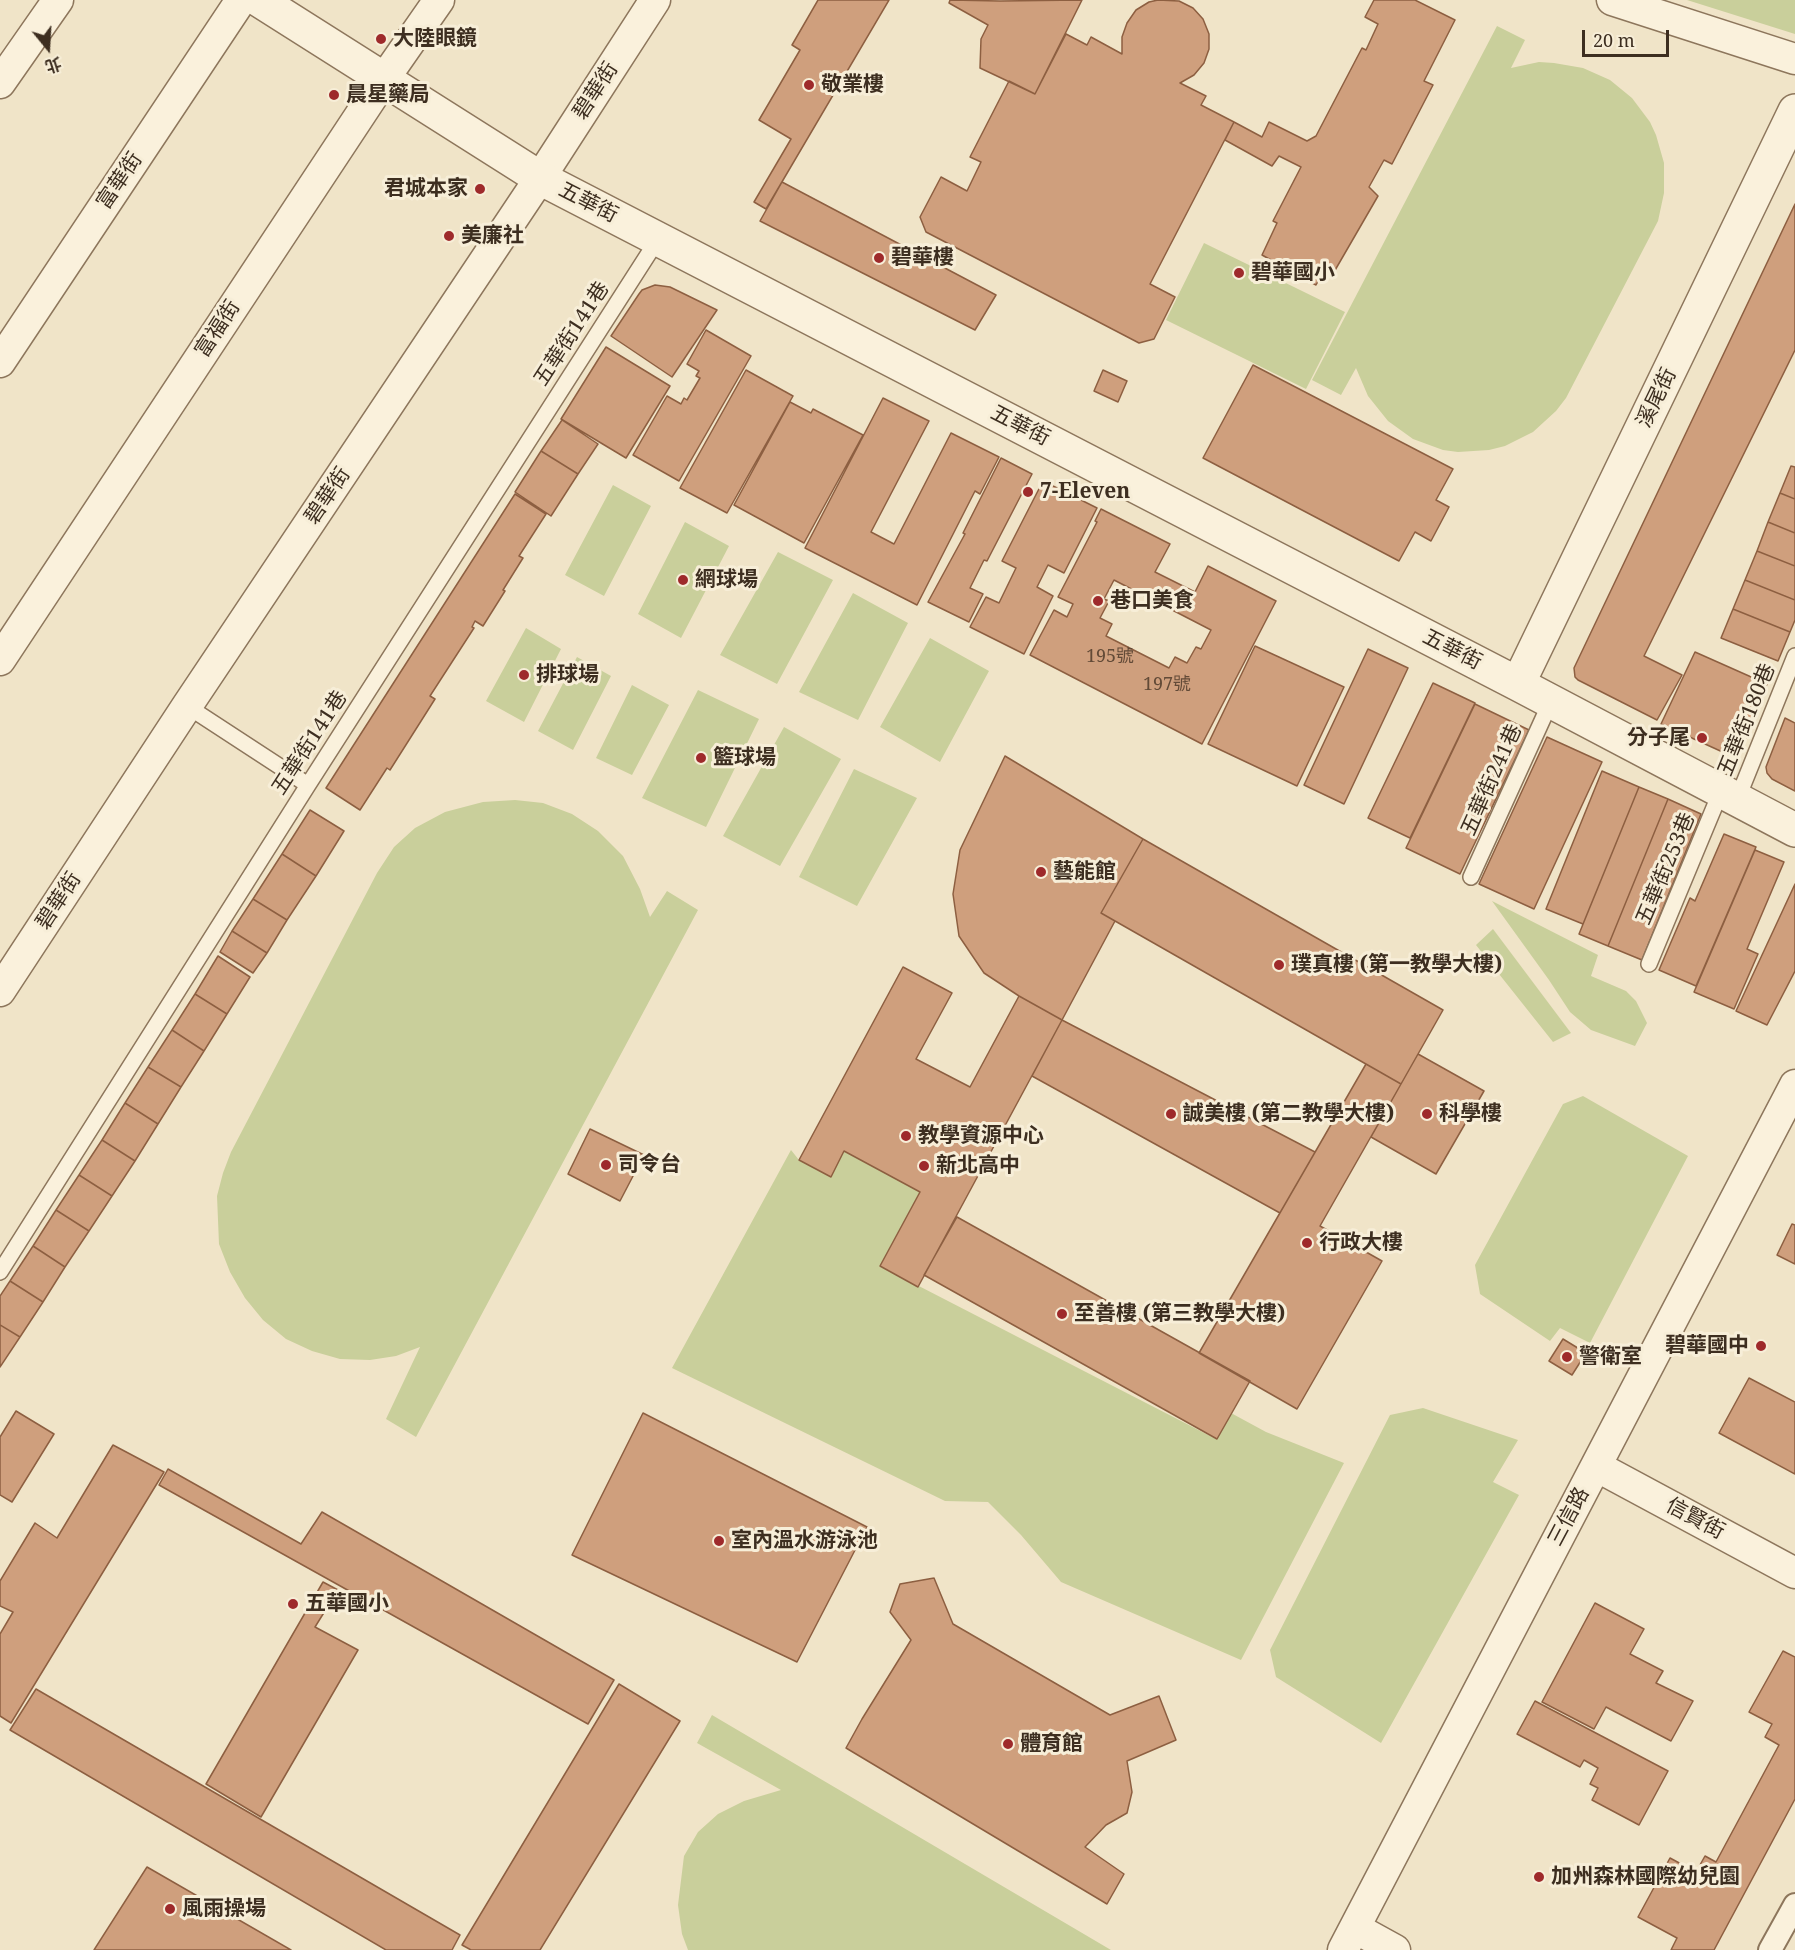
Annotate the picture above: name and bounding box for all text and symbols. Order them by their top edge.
north arrow [18,18,78,78]
scale bar [1585,18,1672,56]
place label: 大陸眼鏡 [393,26,477,52]
text: 20 m [1593,28,1635,52]
marker: 大陸眼鏡 [374,32,388,46]
text: 北 [43,52,65,78]
street label: 碧華街 [568,58,624,124]
place label: 敬業樓 [821,72,884,98]
marker: 敬業樓 [802,78,816,92]
place label: 晨星藥局 [346,82,430,108]
marker: 晨星藥局 [327,88,341,102]
street label: 富華街 [92,148,148,214]
place label: 君城本家 [384,176,468,202]
street label: 五華街 [554,177,622,229]
marker: 君城本家 [473,182,487,196]
place label: 美廉社 [461,223,524,249]
marker: 美廉社 [442,229,456,243]
place label: 碧華樓 [891,245,954,271]
marker: 碧華樓 [872,251,886,265]
place label: 碧華國小 [1251,260,1335,286]
marker: 碧華國小 [1232,266,1246,280]
street label: 五華街141巷 [529,277,615,391]
street label: 富福街 [190,296,246,362]
street label: 溪尾街 [1632,364,1682,432]
street label: 五華街 [986,400,1054,452]
street label: 碧華街 [300,463,356,529]
place label: 7-Eleven [1040,479,1130,505]
marker: 7-Eleven [1021,485,1035,499]
place label: 網球場 [695,567,758,593]
marker: 網球場 [676,573,690,587]
place label: 巷口美食 [1110,588,1194,614]
marker: 巷口美食 [1091,594,1105,608]
street label: 五華街 [1418,624,1486,676]
house number: 195號 [1086,646,1134,668]
street label: 五華街180巷 [1713,660,1781,780]
place label: 排球場 [536,662,599,688]
marker: 排球場 [517,668,531,682]
house number: 197號 [1143,674,1191,696]
street label: 五華街141巷 [267,686,353,800]
street label: 五華街241巷 [1456,720,1528,840]
place label: 分子尾 [1627,725,1690,751]
marker: 分子尾 [1695,731,1709,745]
place label: 籃球場 [713,745,776,771]
marker: 籃球場 [694,751,708,765]
street label: 五華街253巷 [1631,809,1701,929]
place label: 藝能館 [1053,859,1116,885]
marker: 藝能館 [1034,865,1048,879]
street label: 碧華街 [31,868,87,934]
place label: 璞真樓 (第一教學大樓) [1291,952,1502,978]
marker: 璞真樓 (第一教學大樓) [1272,958,1286,972]
place label: 誠美樓 (第二教學大樓) [1183,1101,1394,1127]
place label: 科學樓 [1439,1101,1502,1127]
marker: 誠美樓 (第二教學大樓) [1164,1107,1178,1121]
marker: 科學樓 [1420,1107,1434,1121]
place label: 教學資源中心 [918,1123,1044,1149]
marker: 教學資源中心 [899,1129,913,1143]
place label: 司令台 [618,1152,681,1178]
place label: 新北高中 [936,1153,1020,1179]
marker: 司令台 [599,1158,613,1172]
marker: 新北高中 [917,1159,931,1173]
place label: 行政大樓 [1319,1230,1403,1256]
marker: 行政大樓 [1300,1236,1314,1250]
place label: 至善樓 (第三教學大樓) [1074,1301,1285,1327]
marker: 至善樓 (第三教學大樓) [1055,1307,1069,1321]
place label: 碧華國中 [1665,1333,1749,1359]
marker: 碧華國中 [1754,1339,1768,1353]
place label: 警衛室 [1579,1344,1642,1370]
marker: 警衛室 [1560,1350,1574,1364]
street label: 三信路 [1543,1483,1595,1551]
street label: 信賢街 [1661,1493,1729,1545]
place label: 室內溫水游泳池 [731,1528,878,1554]
marker: 室內溫水游泳池 [712,1534,726,1548]
place label: 五華國小 [305,1591,389,1617]
marker: 五華國小 [286,1597,300,1611]
place label: 體育館 [1020,1731,1083,1757]
marker: 體育館 [1001,1737,1015,1751]
place label: 加州森林國際幼兒園 [1551,1864,1740,1890]
marker: 加州森林國際幼兒園 [1532,1870,1546,1884]
place label: 風雨操場 [182,1896,266,1922]
marker: 風雨操場 [163,1902,177,1916]

